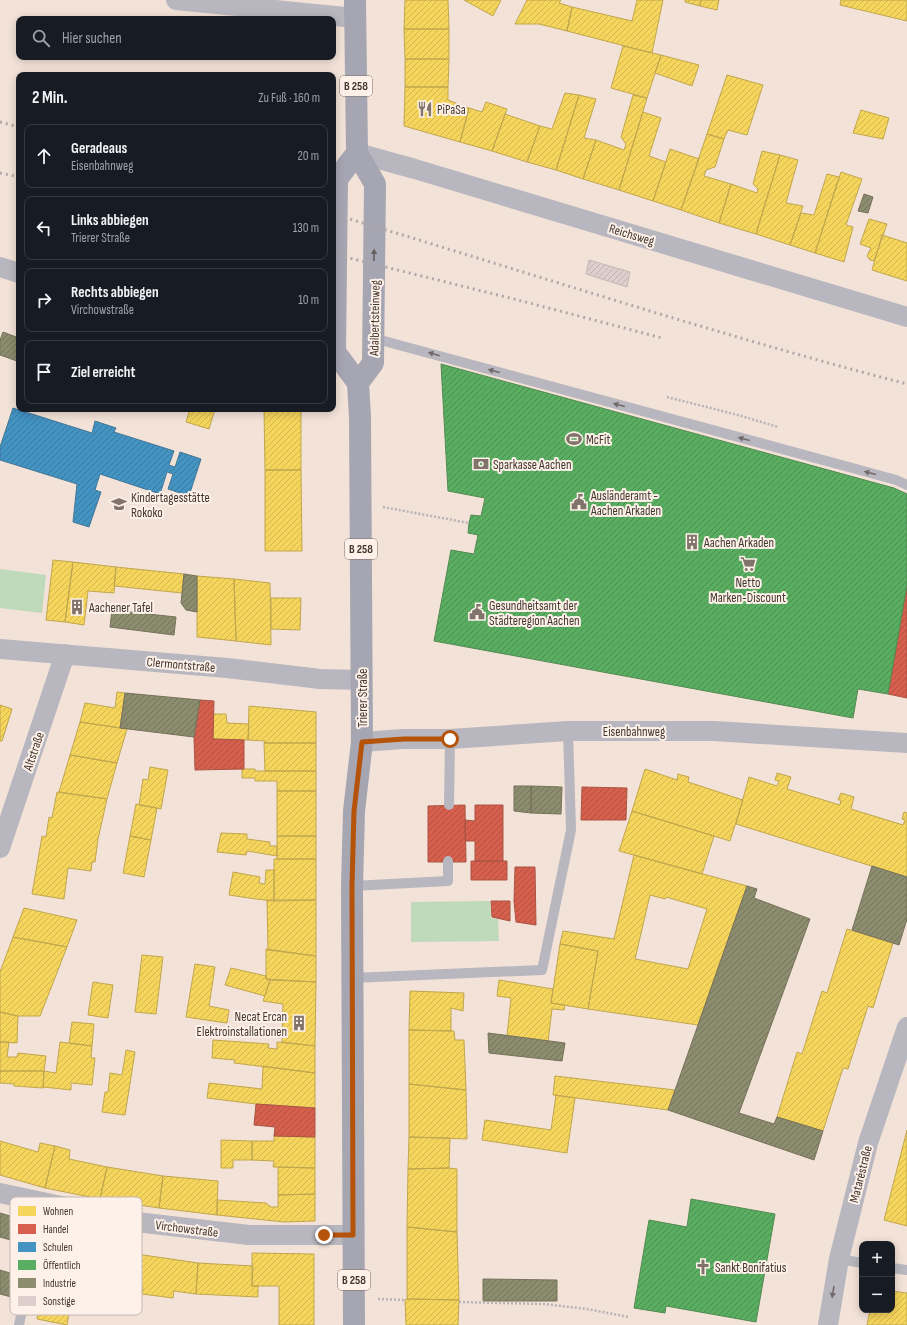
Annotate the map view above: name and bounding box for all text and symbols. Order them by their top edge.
search box [16,16,336,60]
icon: search [30,27,52,49]
text: Hier suchen [62,29,122,48]
road number: B 258 [340,76,372,96]
text: 2 Min. [32,88,68,108]
text: Zu Fuß · 160 m [258,90,320,106]
restaurant icon: PiPaSa [416,100,434,118]
place label: PiPaSa [437,102,466,118]
text: Geradeaus [71,139,127,158]
icon: ahead [33,145,55,167]
text: 20 m [297,148,319,164]
text: Eisenbahnweg [71,158,133,174]
text: Links abbiegen [71,211,149,230]
icon: left [33,217,55,239]
text: 130 m [293,220,319,236]
street label: Reichsweg [607,220,656,249]
text: Trierer Straße [71,230,130,246]
one-way arrow [371,248,377,261]
street label: Adalbertsteinweg [366,280,384,357]
text: Rechts abbiegen [71,283,159,302]
icon: right [33,289,55,311]
text: 10 m [298,292,319,308]
text: Virchowstraße [71,302,134,318]
one-way arrow [428,351,440,357]
icon: arrive [33,361,55,383]
text: Ziel erreicht [71,363,135,382]
one-way arrow [487,367,500,373]
one-way arrow [613,402,625,408]
sports icon: McFit [565,430,583,448]
place label: McFit [586,432,610,448]
one-way arrow [738,436,750,442]
bank icon: Sparkasse Aachen [472,455,490,473]
place label: Sparkasse Aachen [493,457,571,473]
one-way arrow [864,470,876,476]
place label: Ausländeramt - Aachen Arkaden [590,488,661,519]
place label: Kindertagesstätte Rokoko [131,490,210,521]
public building icon: Ausländeramt - Aachen Arkaden [570,493,588,511]
school or university icon: Kindertagesstätte Rokoko [110,495,128,513]
building icon: Aachen Arkaden [683,533,701,551]
place label: Aachen Arkaden [703,535,774,551]
road number: B 258 [345,539,377,559]
supermarket icon: Netto Marken-Discount [739,555,757,573]
place label: Netto Marken-Discount [710,575,786,606]
building icon: Aachener Tafel [68,598,86,616]
place label: Gesundheitsamt der Städteregion Aachen [489,598,580,629]
place label: Aachener Tafel [88,600,153,616]
public building icon: Gesundheitsamt der Städteregion Aachen [468,603,486,621]
street label: Clermontstraße [146,654,216,676]
street label: Trierer Straße [355,669,371,727]
street label: Eisenbahnweg [603,724,665,740]
street label: Altstraße [20,730,48,774]
route start [441,730,459,748]
place label: Necat Ercan Elektroinstallationen [197,1009,287,1040]
building icon: Necat Ercan Elektroinstallationen [290,1014,308,1032]
street label: Mataréstraße [846,1144,876,1204]
legend [10,1197,142,1315]
text: Wohnen [43,1205,73,1218]
street label: Virchowstraße [155,1217,219,1241]
text: Handel [43,1223,69,1236]
route end [315,1226,333,1244]
text: Schulen [43,1241,73,1254]
map controls [859,1241,895,1313]
button: + [859,1241,895,1277]
church icon: Sankt Bonifatius [694,1258,712,1276]
text: Öffentlich [43,1259,81,1272]
place label: Sankt Bonifatius [715,1260,787,1276]
road number: B 258 [338,1270,370,1290]
text: Industrie [43,1277,76,1290]
button: − [859,1277,895,1313]
one-way arrow [830,1286,836,1298]
text: Sonstige [43,1295,75,1308]

